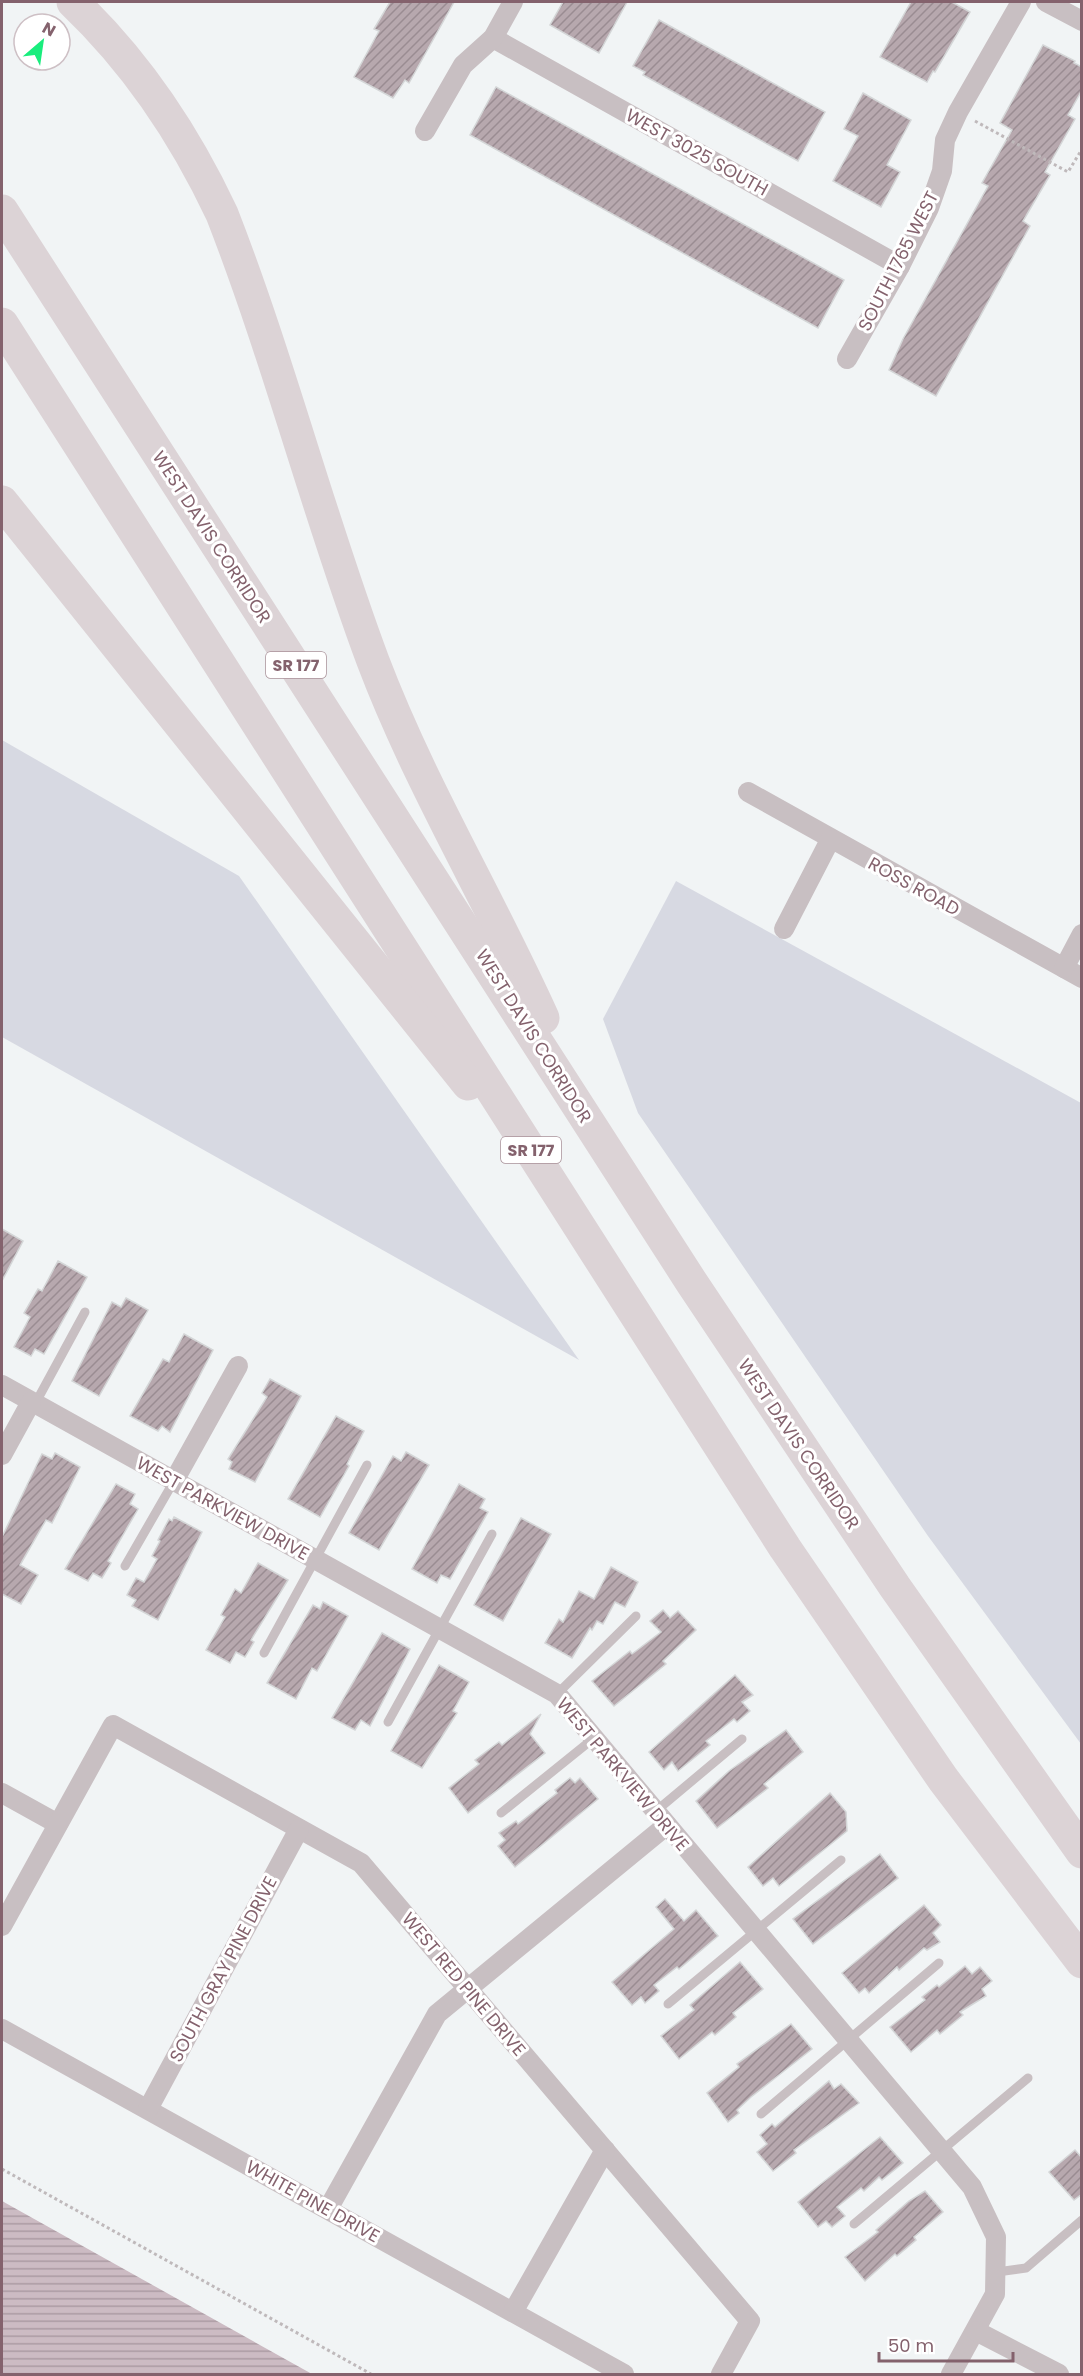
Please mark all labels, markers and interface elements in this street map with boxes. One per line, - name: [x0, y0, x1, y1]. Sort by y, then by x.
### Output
- north arrow: [12, 12, 72, 72]
- text: N: [38, 16, 60, 42]
- street label: WEST 3025 SOUTH: [621, 102, 773, 202]
- street label: SOUTH 1765 WEST: [852, 186, 944, 335]
- street label: WEST DAVIS CORRIDOR: [147, 446, 277, 628]
- road number: SR 177: [266, 652, 326, 678]
- street label: ROSS ROAD: [864, 851, 964, 921]
- street label: WEST DAVIS CORRIDOR: [470, 944, 598, 1128]
- road number: SR 177: [501, 1137, 561, 1163]
- street label: WEST DAVIS CORRIDOR: [732, 1354, 866, 1534]
- street label: WEST PARKVIEW DRIVE: [132, 1450, 314, 1566]
- street label: WEST PARKVIEW DRIVE: [551, 1692, 695, 1856]
- street label: SOUTH GRAY PINE DRIVE: [163, 1872, 283, 2066]
- street label: WEST RED PINE DRIVE: [396, 1907, 532, 2061]
- street label: WHITE PINE DRIVE: [242, 2154, 384, 2248]
- scale bar: [879, 2325, 1012, 2363]
- text: 50 m: [888, 2333, 934, 2358]

